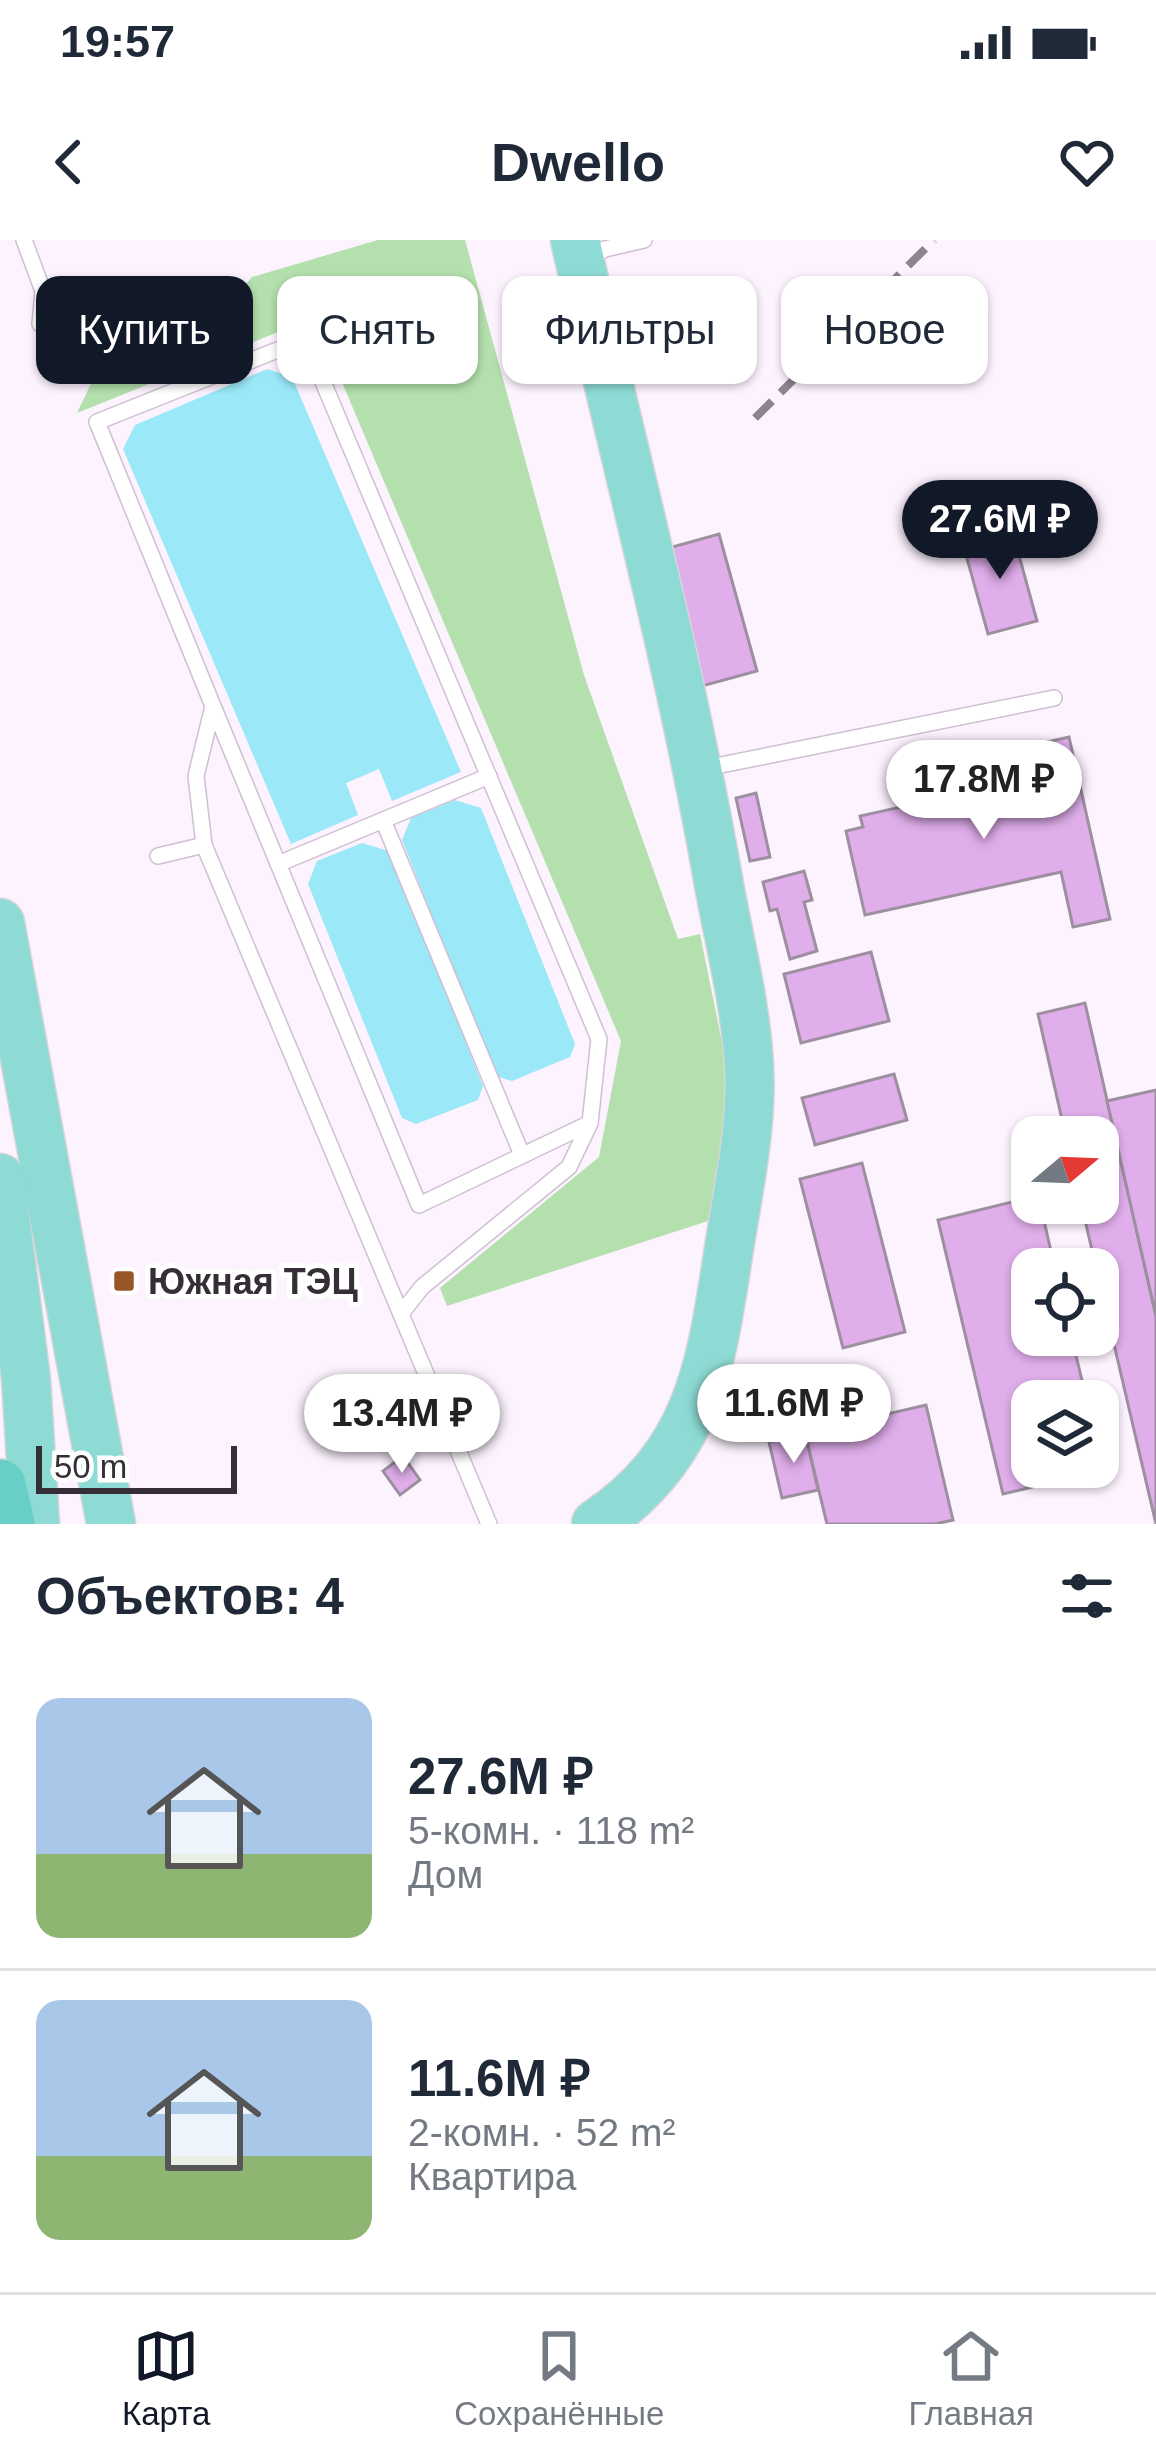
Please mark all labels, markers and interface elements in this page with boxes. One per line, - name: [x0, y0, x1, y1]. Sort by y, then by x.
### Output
- text: 19:57: [60, 16, 175, 67]
- icon: back: [36, 129, 102, 195]
- icon: heart: [1054, 129, 1120, 195]
- text: Dwello: [491, 132, 665, 192]
- chip: Купить: [36, 276, 253, 384]
- chip: Снять: [277, 276, 478, 384]
- chip: Фильтры: [502, 276, 757, 384]
- chip: Новое: [781, 276, 988, 384]
- pin: 27.6M ₽: [889, 480, 1111, 582]
- text: 27.6M ₽: [929, 497, 1071, 540]
- pin: 17.8M ₽: [873, 740, 1095, 842]
- text: 17.8M ₽: [913, 757, 1055, 800]
- north arrow: [1011, 1116, 1119, 1224]
- map controls: [1011, 1116, 1119, 1488]
- button: locate: [1011, 1248, 1119, 1356]
- place label: Южная ТЭЦ: [148, 1261, 358, 1302]
- marker: Южная ТЭЦ: [111, 1268, 137, 1294]
- pin: 11.6M ₽: [683, 1364, 905, 1466]
- pin: 13.4M ₽: [291, 1374, 513, 1476]
- button: layers: [1011, 1380, 1119, 1488]
- text: 11.6M ₽: [724, 1381, 864, 1424]
- text: 13.4M ₽: [331, 1391, 473, 1434]
- scale bar: [36, 1440, 237, 1493]
- text: 50 m: [54, 1448, 127, 1485]
- icon: filters: [1054, 1563, 1120, 1629]
- text: Объектов: 4: [36, 1568, 344, 1625]
- icon: home: [132, 1746, 276, 1890]
- text: 27.6M ₽: [408, 1748, 594, 1805]
- text: 5-комн. · 118 m²: [408, 1809, 694, 1852]
- text: Дом: [408, 1853, 483, 1896]
- icon: home: [132, 2048, 276, 2192]
- text: 11.6M ₽: [408, 2050, 591, 2107]
- text: 2-комн. · 52 m²: [408, 2111, 675, 2154]
- text: Квартира: [408, 2155, 577, 2198]
- tab: Карта: [122, 2323, 210, 2433]
- tab: Сохранённые: [454, 2323, 664, 2433]
- tab: Главная: [908, 2323, 1034, 2433]

